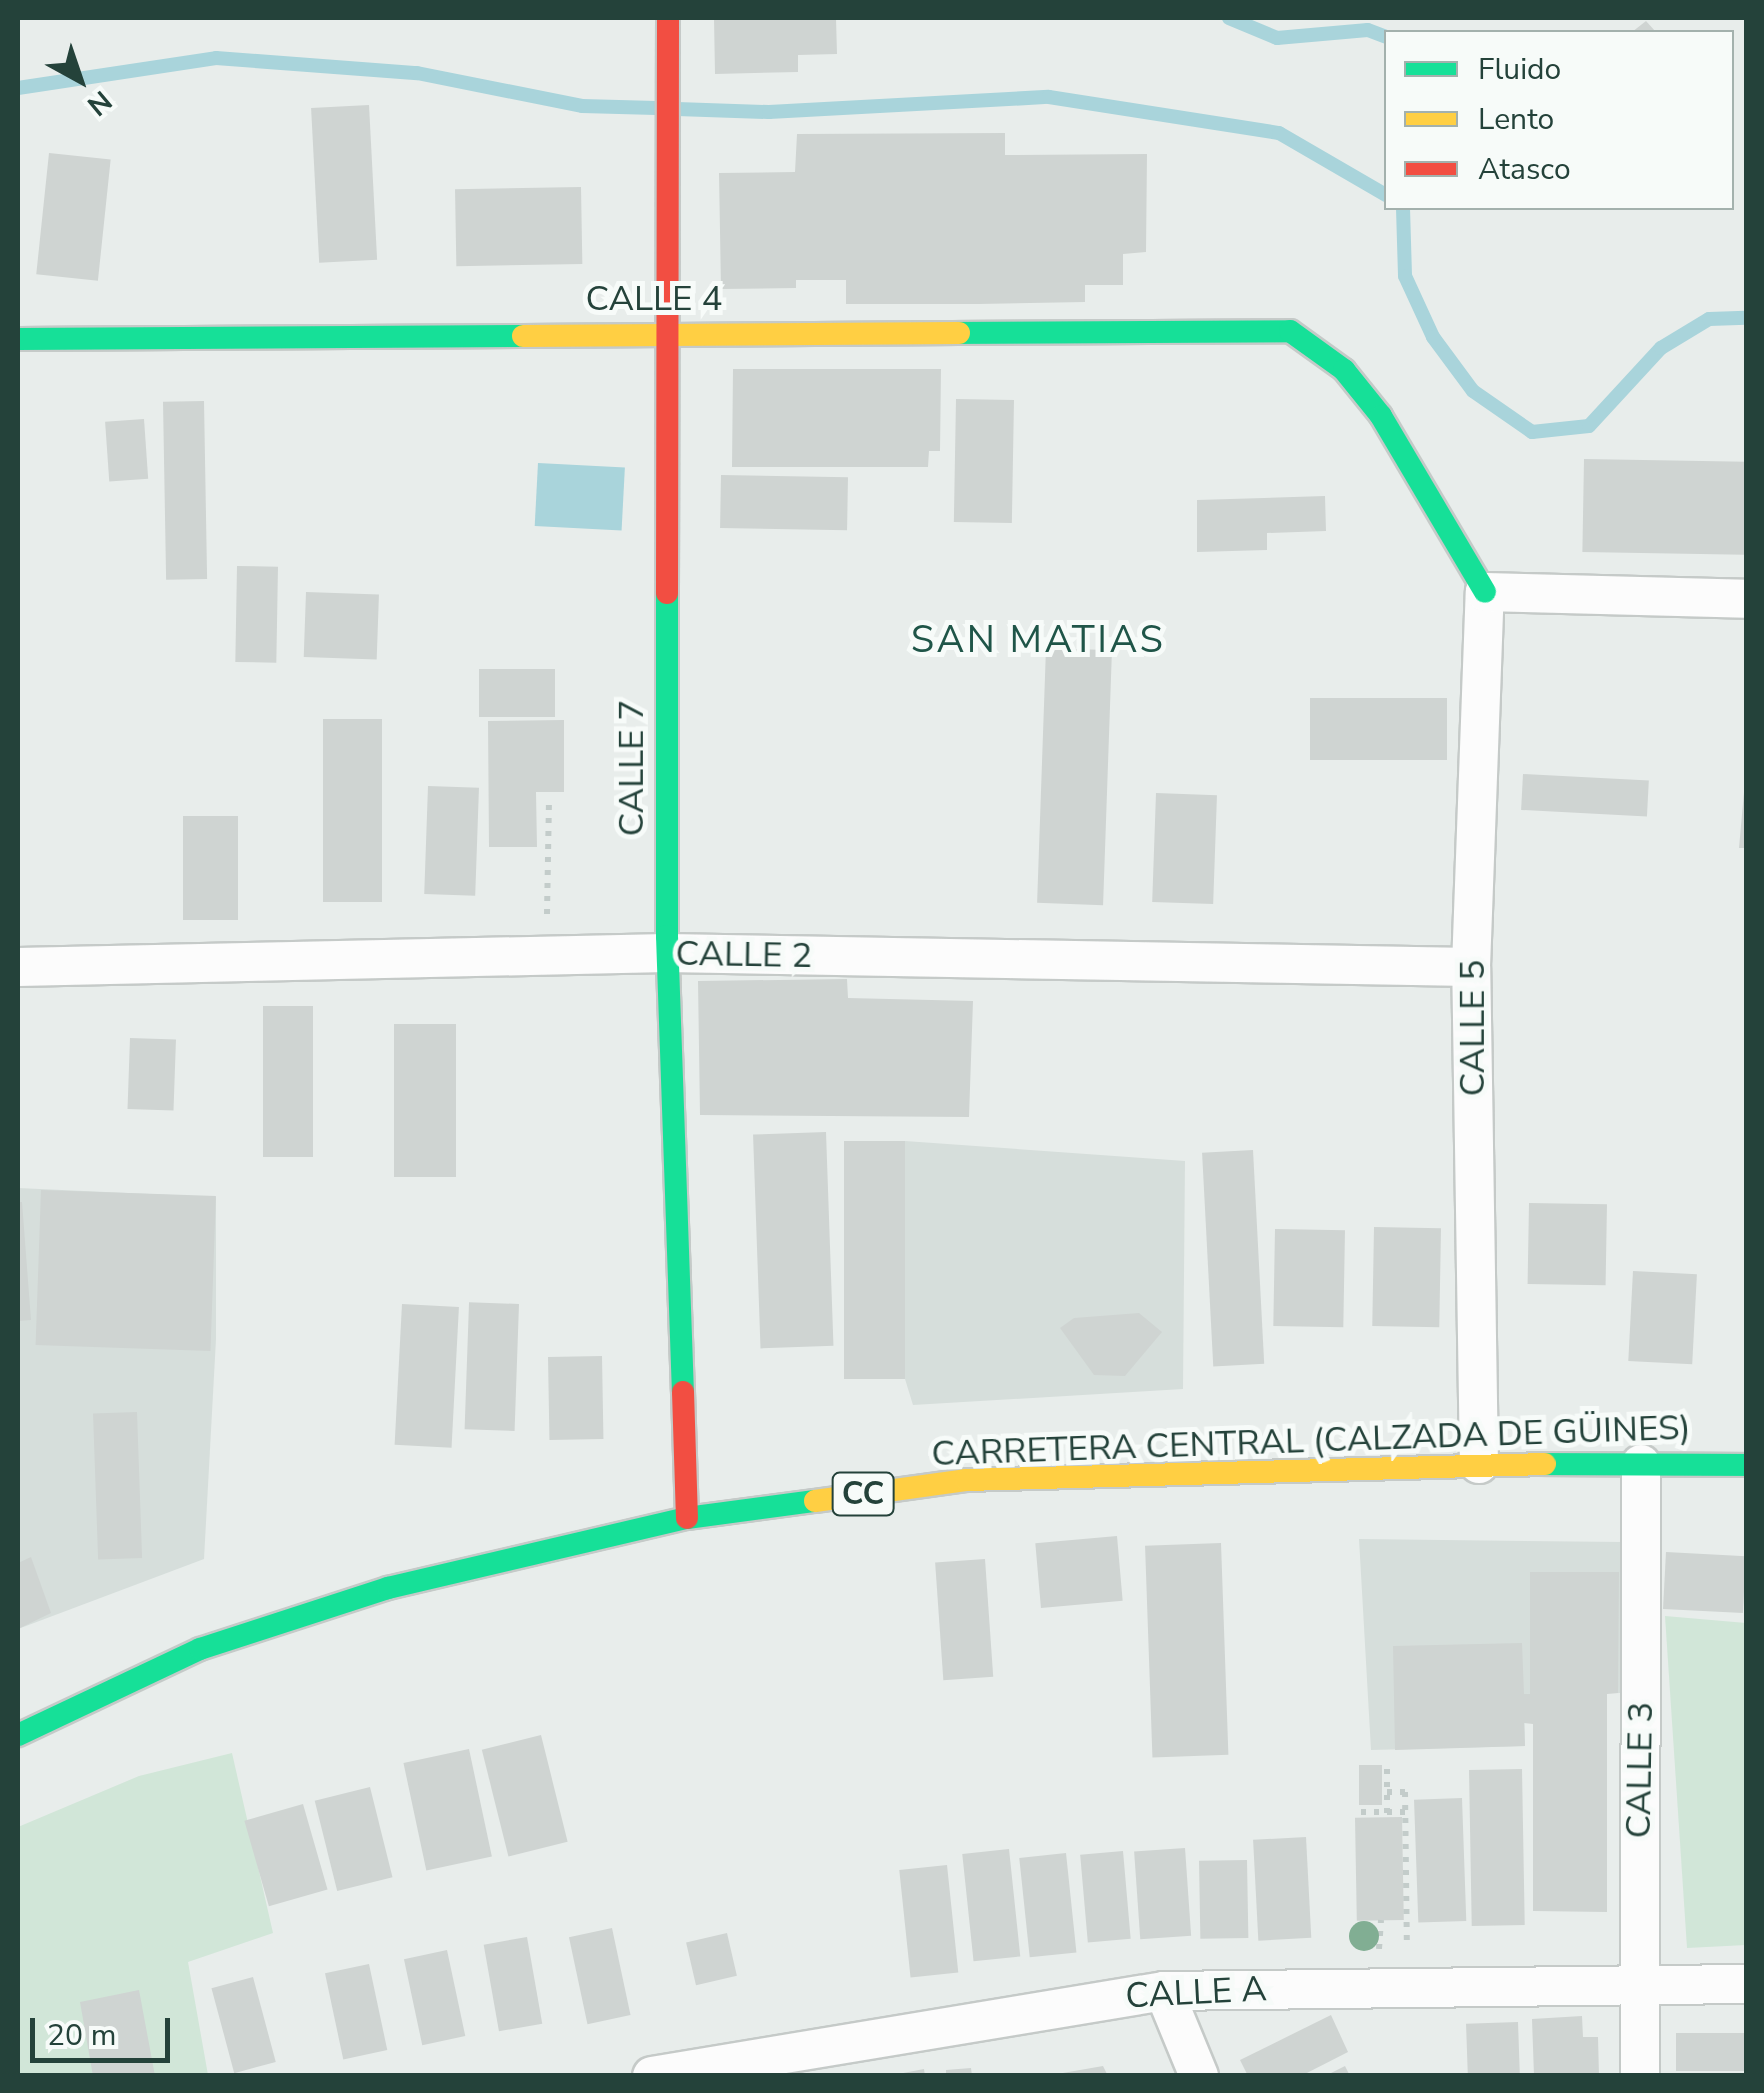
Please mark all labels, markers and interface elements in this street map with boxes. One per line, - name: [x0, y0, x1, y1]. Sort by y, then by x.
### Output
- north arrow: [30, 30, 130, 130]
- legend: [1384, 30, 1734, 210]
- text: Fluido: [1478, 49, 1561, 90]
- text: N: [79, 82, 120, 124]
- text: Lento: [1478, 99, 1554, 140]
- text: Atasco: [1478, 149, 1571, 190]
- street label: CALLE 4: [586, 278, 722, 320]
- district label: SAN MATIAS: [911, 617, 1165, 663]
- street label: CALLE 7: [611, 700, 653, 836]
- street label: CALLE 2: [675, 933, 813, 977]
- street label: CALLE 5: [1452, 960, 1494, 1096]
- street label: CARRETERA CENTRAL (CALZADA DE GÜINES): [931, 1407, 1691, 1475]
- road number: CC: [830, 1467, 896, 1521]
- street label: CALLE 3: [1618, 1701, 1662, 1839]
- street label: CALLE A: [1124, 1968, 1268, 2018]
- scale bar: [35, 1998, 175, 2060]
- text: 20 m: [47, 2015, 116, 2056]

